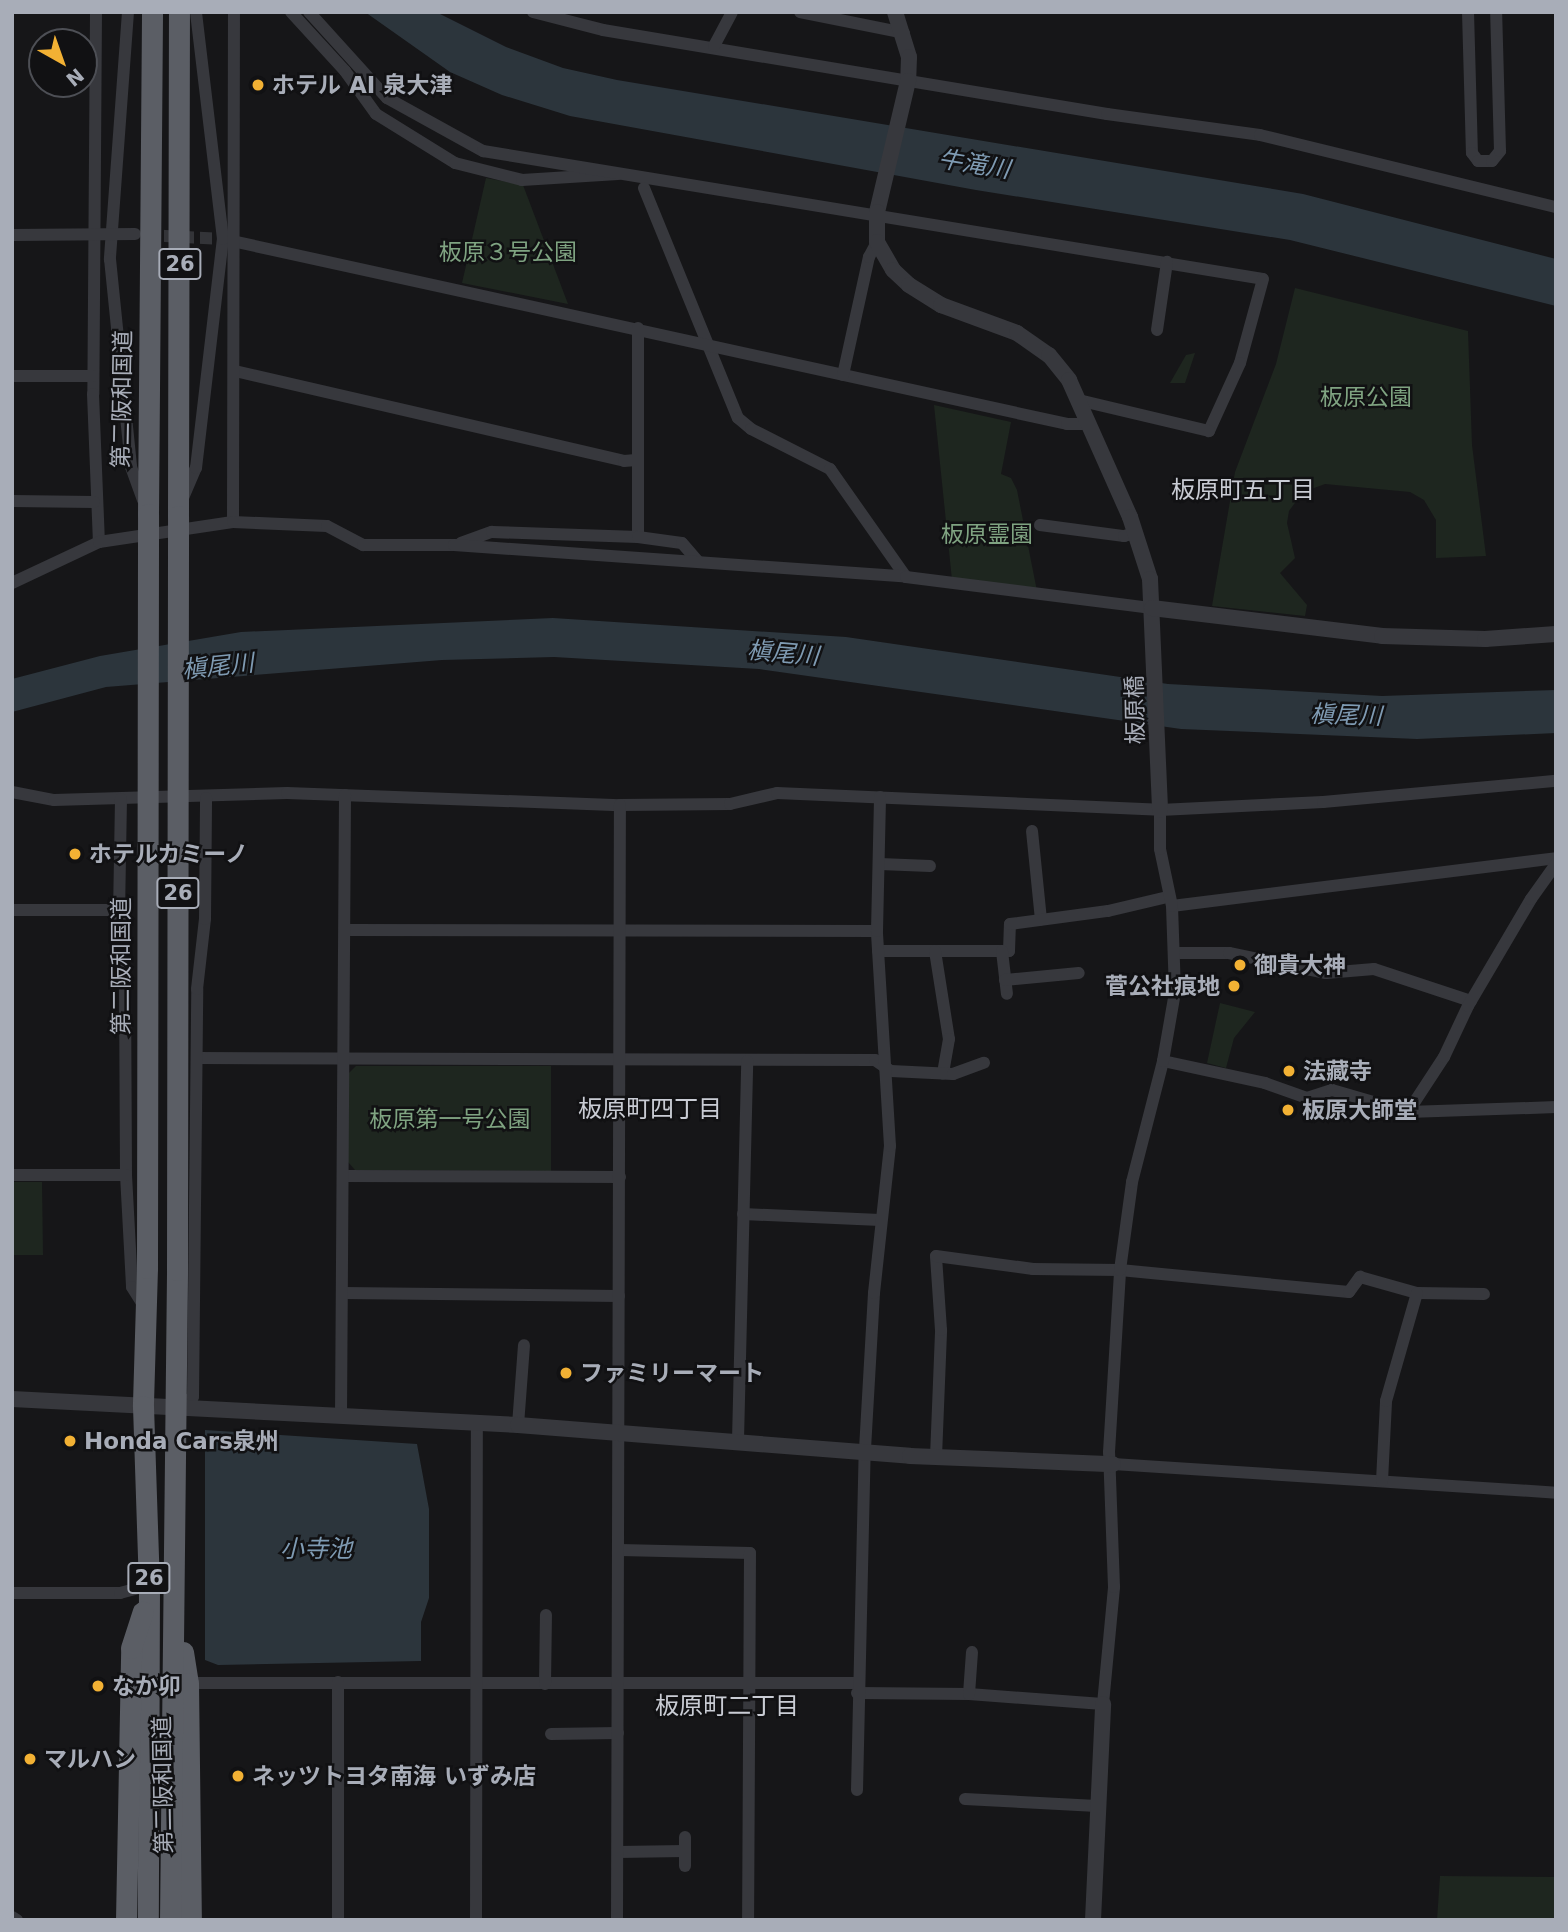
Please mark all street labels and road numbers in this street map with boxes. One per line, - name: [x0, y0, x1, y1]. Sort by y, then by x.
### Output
- road number: 26: [157, 246, 203, 282]
- street label: 第二阪和国道: [107, 330, 137, 468]
- street label: 板原橋: [1121, 675, 1149, 745]
- road number: 26: [155, 876, 201, 910]
- street label: 第二阪和国道: [107, 897, 135, 1035]
- road number: 26: [126, 1560, 172, 1596]
- street label: 第二阪和国道: [148, 1716, 178, 1854]

